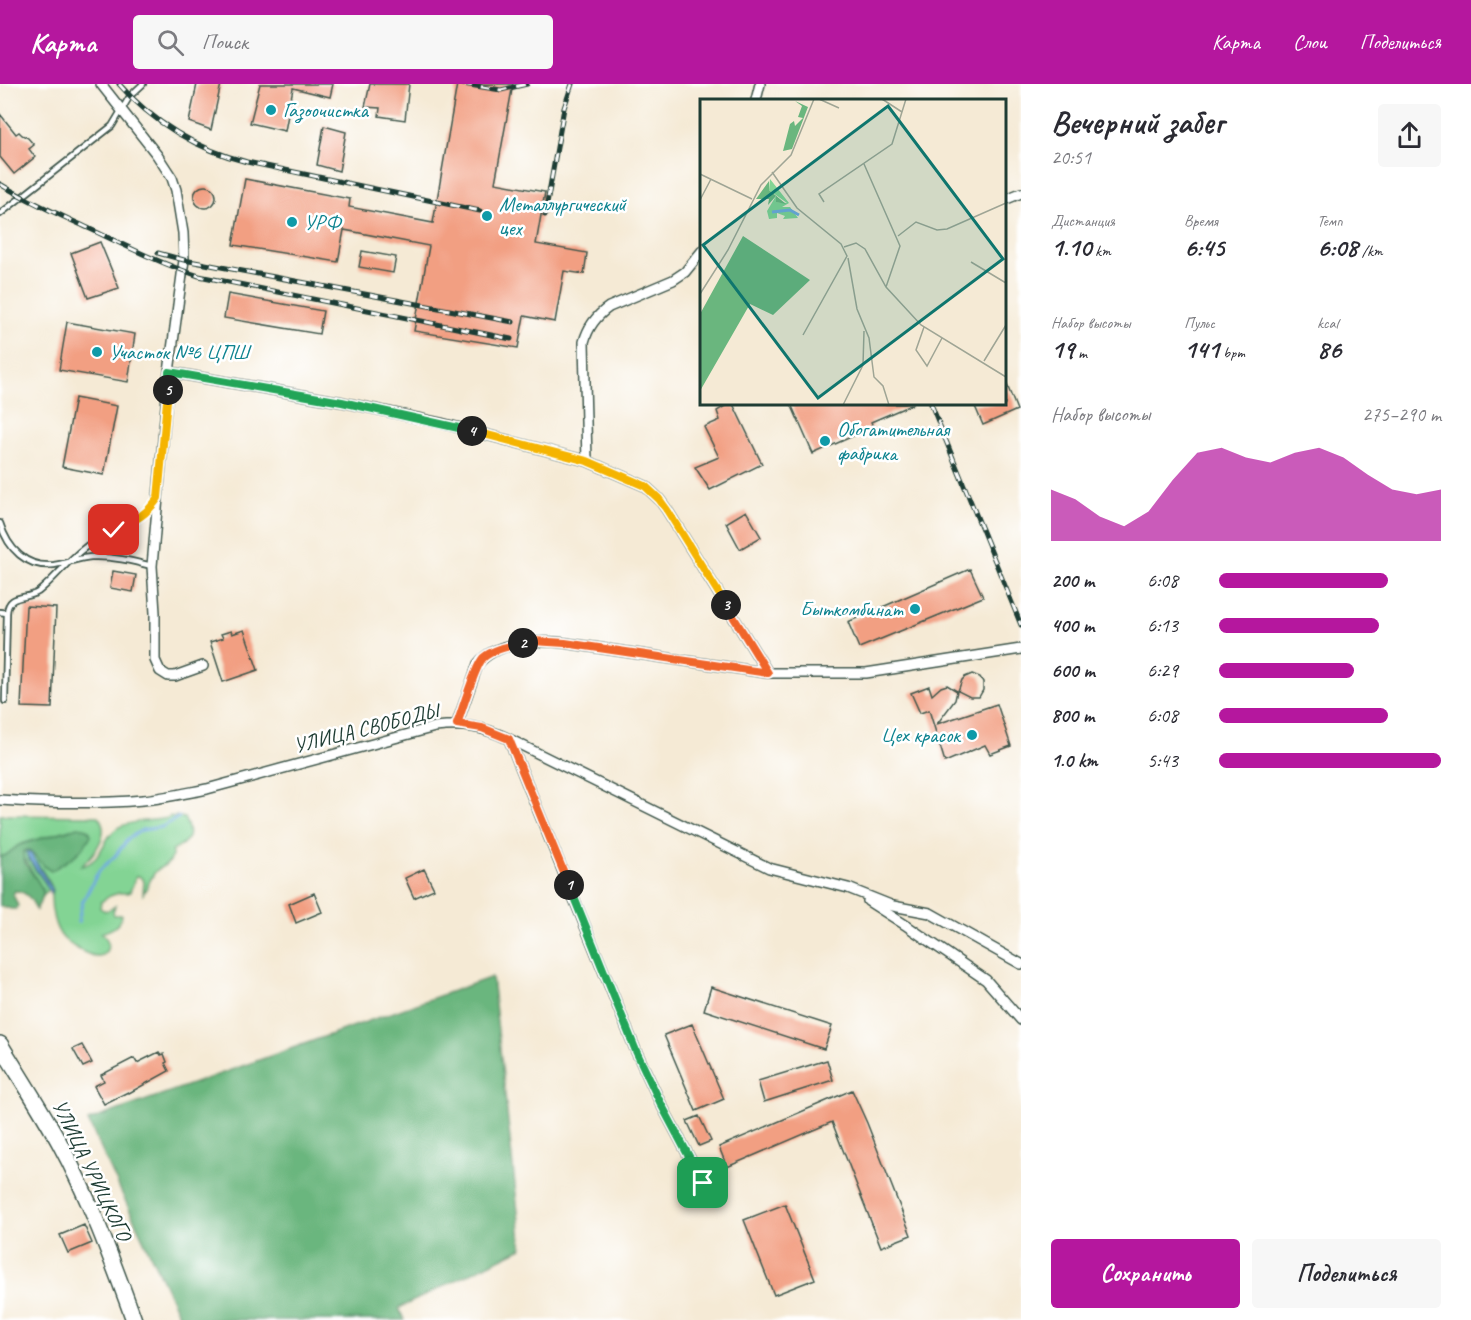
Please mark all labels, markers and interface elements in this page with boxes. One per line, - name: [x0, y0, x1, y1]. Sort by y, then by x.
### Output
- search box: [133, 15, 553, 69]
- text: Карта: [30, 25, 97, 60]
- icon: search: [154, 26, 187, 59]
- text: Поиск: [202, 28, 248, 56]
- text: Карта: [1212, 29, 1260, 55]
- text: Слои: [1293, 29, 1327, 55]
- text: Поделиться: [1360, 29, 1441, 55]
- place label: Газоочистка: [283, 97, 369, 124]
- inset map: [700, 99, 1006, 405]
- text: Вечерний забег: [1051, 101, 1224, 143]
- marker: Газоочистка: [264, 103, 278, 117]
- button: share: [1378, 104, 1441, 167]
- text: 20:51: [1051, 145, 1091, 170]
- place label: Металлургический цех: [499, 191, 627, 241]
- place label: УРФ: [304, 209, 343, 235]
- marker: Металлургический цех: [480, 209, 494, 223]
- text: Дистанция: [1051, 211, 1115, 231]
- text: Время: [1184, 211, 1218, 231]
- text: Темп: [1317, 211, 1343, 231]
- marker: УРФ: [285, 215, 299, 229]
- text: 1.10: [1051, 231, 1091, 264]
- text: 6:45: [1184, 231, 1224, 264]
- text: 6:08: [1317, 231, 1358, 264]
- text: km: [1091, 241, 1111, 261]
- text: /km: [1358, 241, 1383, 261]
- text: Набор высоты: [1051, 313, 1130, 333]
- text: Пульс: [1184, 313, 1215, 333]
- text: kcal: [1317, 313, 1338, 333]
- text: 19: [1051, 333, 1074, 366]
- text: 141: [1184, 333, 1219, 366]
- text: 86: [1317, 333, 1341, 366]
- place label: Участок №6 ЦПШ: [109, 339, 252, 365]
- text: m: [1074, 343, 1087, 363]
- text: bpm: [1219, 343, 1245, 363]
- marker: Участок №6 ЦПШ: [90, 345, 104, 359]
- pin: 5: [153, 375, 183, 405]
- text: 5: [165, 380, 171, 400]
- text: Набор высоты: [1051, 402, 1150, 427]
- text: 275–290 m: [1362, 402, 1441, 427]
- pin: 4: [457, 416, 487, 446]
- place label: Обогатительная фабрика: [837, 416, 951, 466]
- text: 4: [468, 421, 476, 441]
- marker: Обогатительная фабрика: [818, 434, 832, 448]
- pin: [88, 504, 139, 555]
- icon: check: [97, 513, 130, 546]
- text: 200 m: [1051, 568, 1094, 593]
- text: 6:08: [1147, 568, 1178, 593]
- pin: 3: [711, 590, 741, 620]
- text: 3: [722, 595, 730, 615]
- place label: Быткомбинат: [800, 596, 904, 622]
- marker: Быткомбинат: [908, 602, 922, 616]
- text: 400 m: [1051, 613, 1094, 638]
- text: 6:13: [1147, 613, 1178, 638]
- pin: 2: [508, 628, 538, 658]
- text: 2: [519, 633, 527, 653]
- text: 600 m: [1051, 658, 1095, 683]
- text: 6:29: [1147, 658, 1178, 683]
- street label: УЛИЦА СВОБОДЫ: [291, 696, 445, 759]
- text: 800 m: [1051, 703, 1094, 728]
- text: 6:08: [1147, 703, 1178, 728]
- place label: Цех красок: [881, 722, 962, 748]
- marker: Цех красок: [965, 728, 979, 742]
- text: 1.0 km: [1051, 748, 1098, 773]
- text: 5:43: [1147, 748, 1178, 773]
- pin: 1: [554, 870, 584, 900]
- text: 1: [565, 875, 573, 895]
- street label: УЛИЦА УРИЦКОГО: [47, 1095, 139, 1247]
- pin: [677, 1157, 728, 1208]
- icon: arrive: [686, 1166, 719, 1199]
- button: Сохранить: [1051, 1239, 1240, 1308]
- button: Поделиться: [1252, 1239, 1441, 1308]

